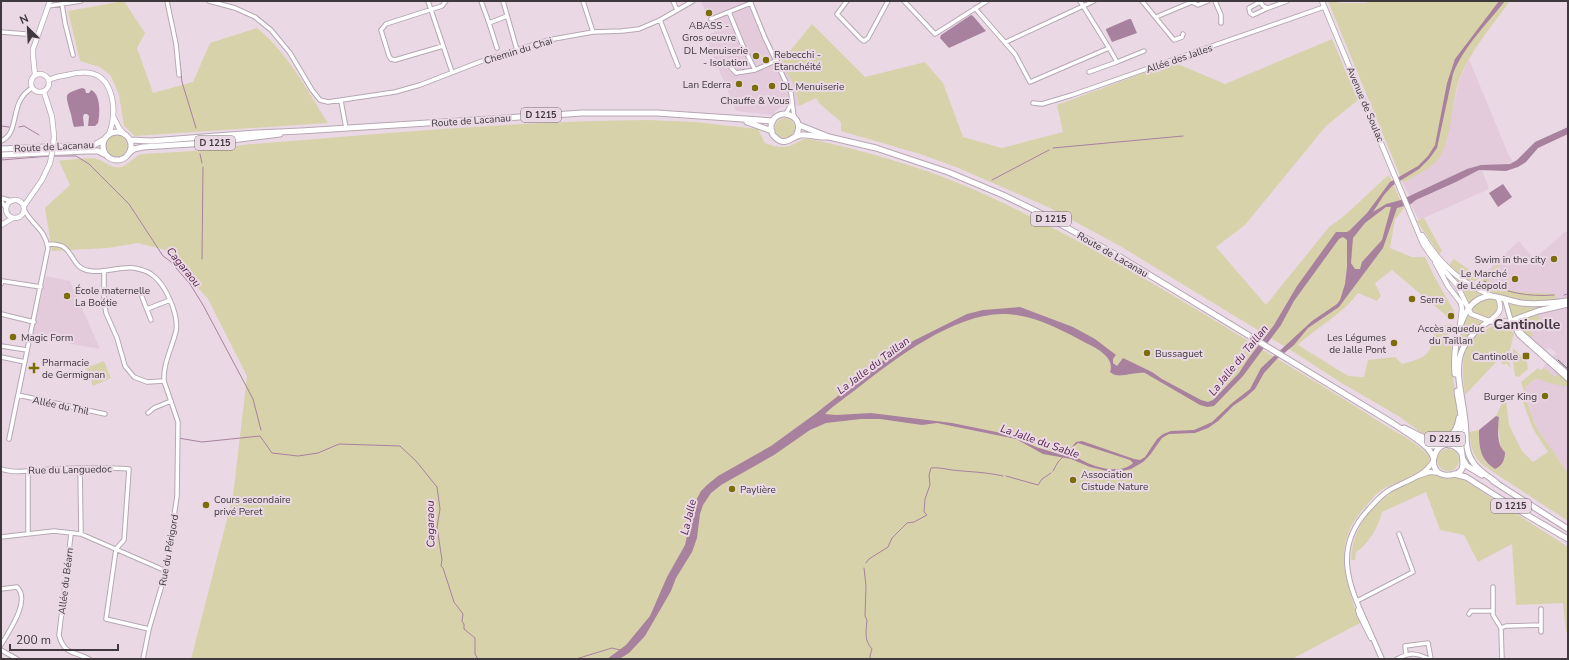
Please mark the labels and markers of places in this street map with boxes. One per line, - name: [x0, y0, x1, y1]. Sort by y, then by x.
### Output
- marker: ABASS - Gros oeuvre: [704, 8, 714, 18]
- place label: ABASS - Gros oeuvre: [682, 19, 736, 45]
- place label: DL Menuiserie - Isolation: [684, 44, 748, 70]
- place label: Rebecchi - Etanchéité: [774, 48, 821, 74]
- marker: DL Menuiserie - Isolation: [751, 51, 761, 61]
- marker: Rebecchi - Etanchéité: [761, 55, 771, 65]
- place label: Lan Ederra: [683, 78, 731, 92]
- marker: Lan Ederra: [734, 79, 744, 89]
- place label: DL Menuiserie: [780, 80, 844, 94]
- marker: DL Menuiserie: [767, 81, 777, 91]
- marker: Chauffe & Vous: [750, 83, 760, 93]
- place label: Chauffe & Vous: [720, 94, 790, 108]
- place label: Swim in the city: [1475, 253, 1547, 267]
- marker: Swim in the city: [1549, 254, 1559, 264]
- place label: Le Marché de Léopold: [1457, 267, 1507, 293]
- marker: Le Marché de Léopold: [1510, 274, 1520, 284]
- place label: École maternelle La Boétie: [75, 284, 150, 310]
- marker: École maternelle La Boétie: [62, 291, 72, 301]
- place label: Serre: [1420, 293, 1444, 307]
- marker: Serre: [1407, 294, 1417, 304]
- marker: Accès aqueduc du Taillan: [1446, 311, 1456, 321]
- place label: Accès aqueduc du Taillan: [1417, 322, 1485, 348]
- place label: Magic Form: [21, 331, 73, 345]
- place label: Les Légumes de Jalle Pont: [1327, 331, 1386, 357]
- marker: Magic Form: [8, 332, 18, 342]
- marker: Les Légumes de Jalle Pont: [1389, 338, 1399, 348]
- place label: Bussaguet: [1155, 347, 1203, 361]
- marker: Bussaguet: [1142, 348, 1152, 358]
- place label: Cantinolle: [1472, 350, 1518, 364]
- marker: Cantinolle: [1521, 351, 1531, 361]
- place label: Pharmacie de Germignan: [42, 356, 105, 382]
- marker: Pharmacie de Germignan: [29, 363, 39, 373]
- place label: Burger King: [1484, 390, 1537, 404]
- marker: Burger King: [1540, 391, 1550, 401]
- place label: Association Cistude Nature: [1081, 468, 1148, 494]
- marker: Association Cistude Nature: [1068, 475, 1078, 485]
- place label: Paylière: [740, 483, 776, 497]
- marker: Paylière: [727, 484, 737, 494]
- place label: Cours secondaire privé Peret: [214, 493, 291, 519]
- marker: Cours secondaire privé Peret: [201, 500, 211, 510]

